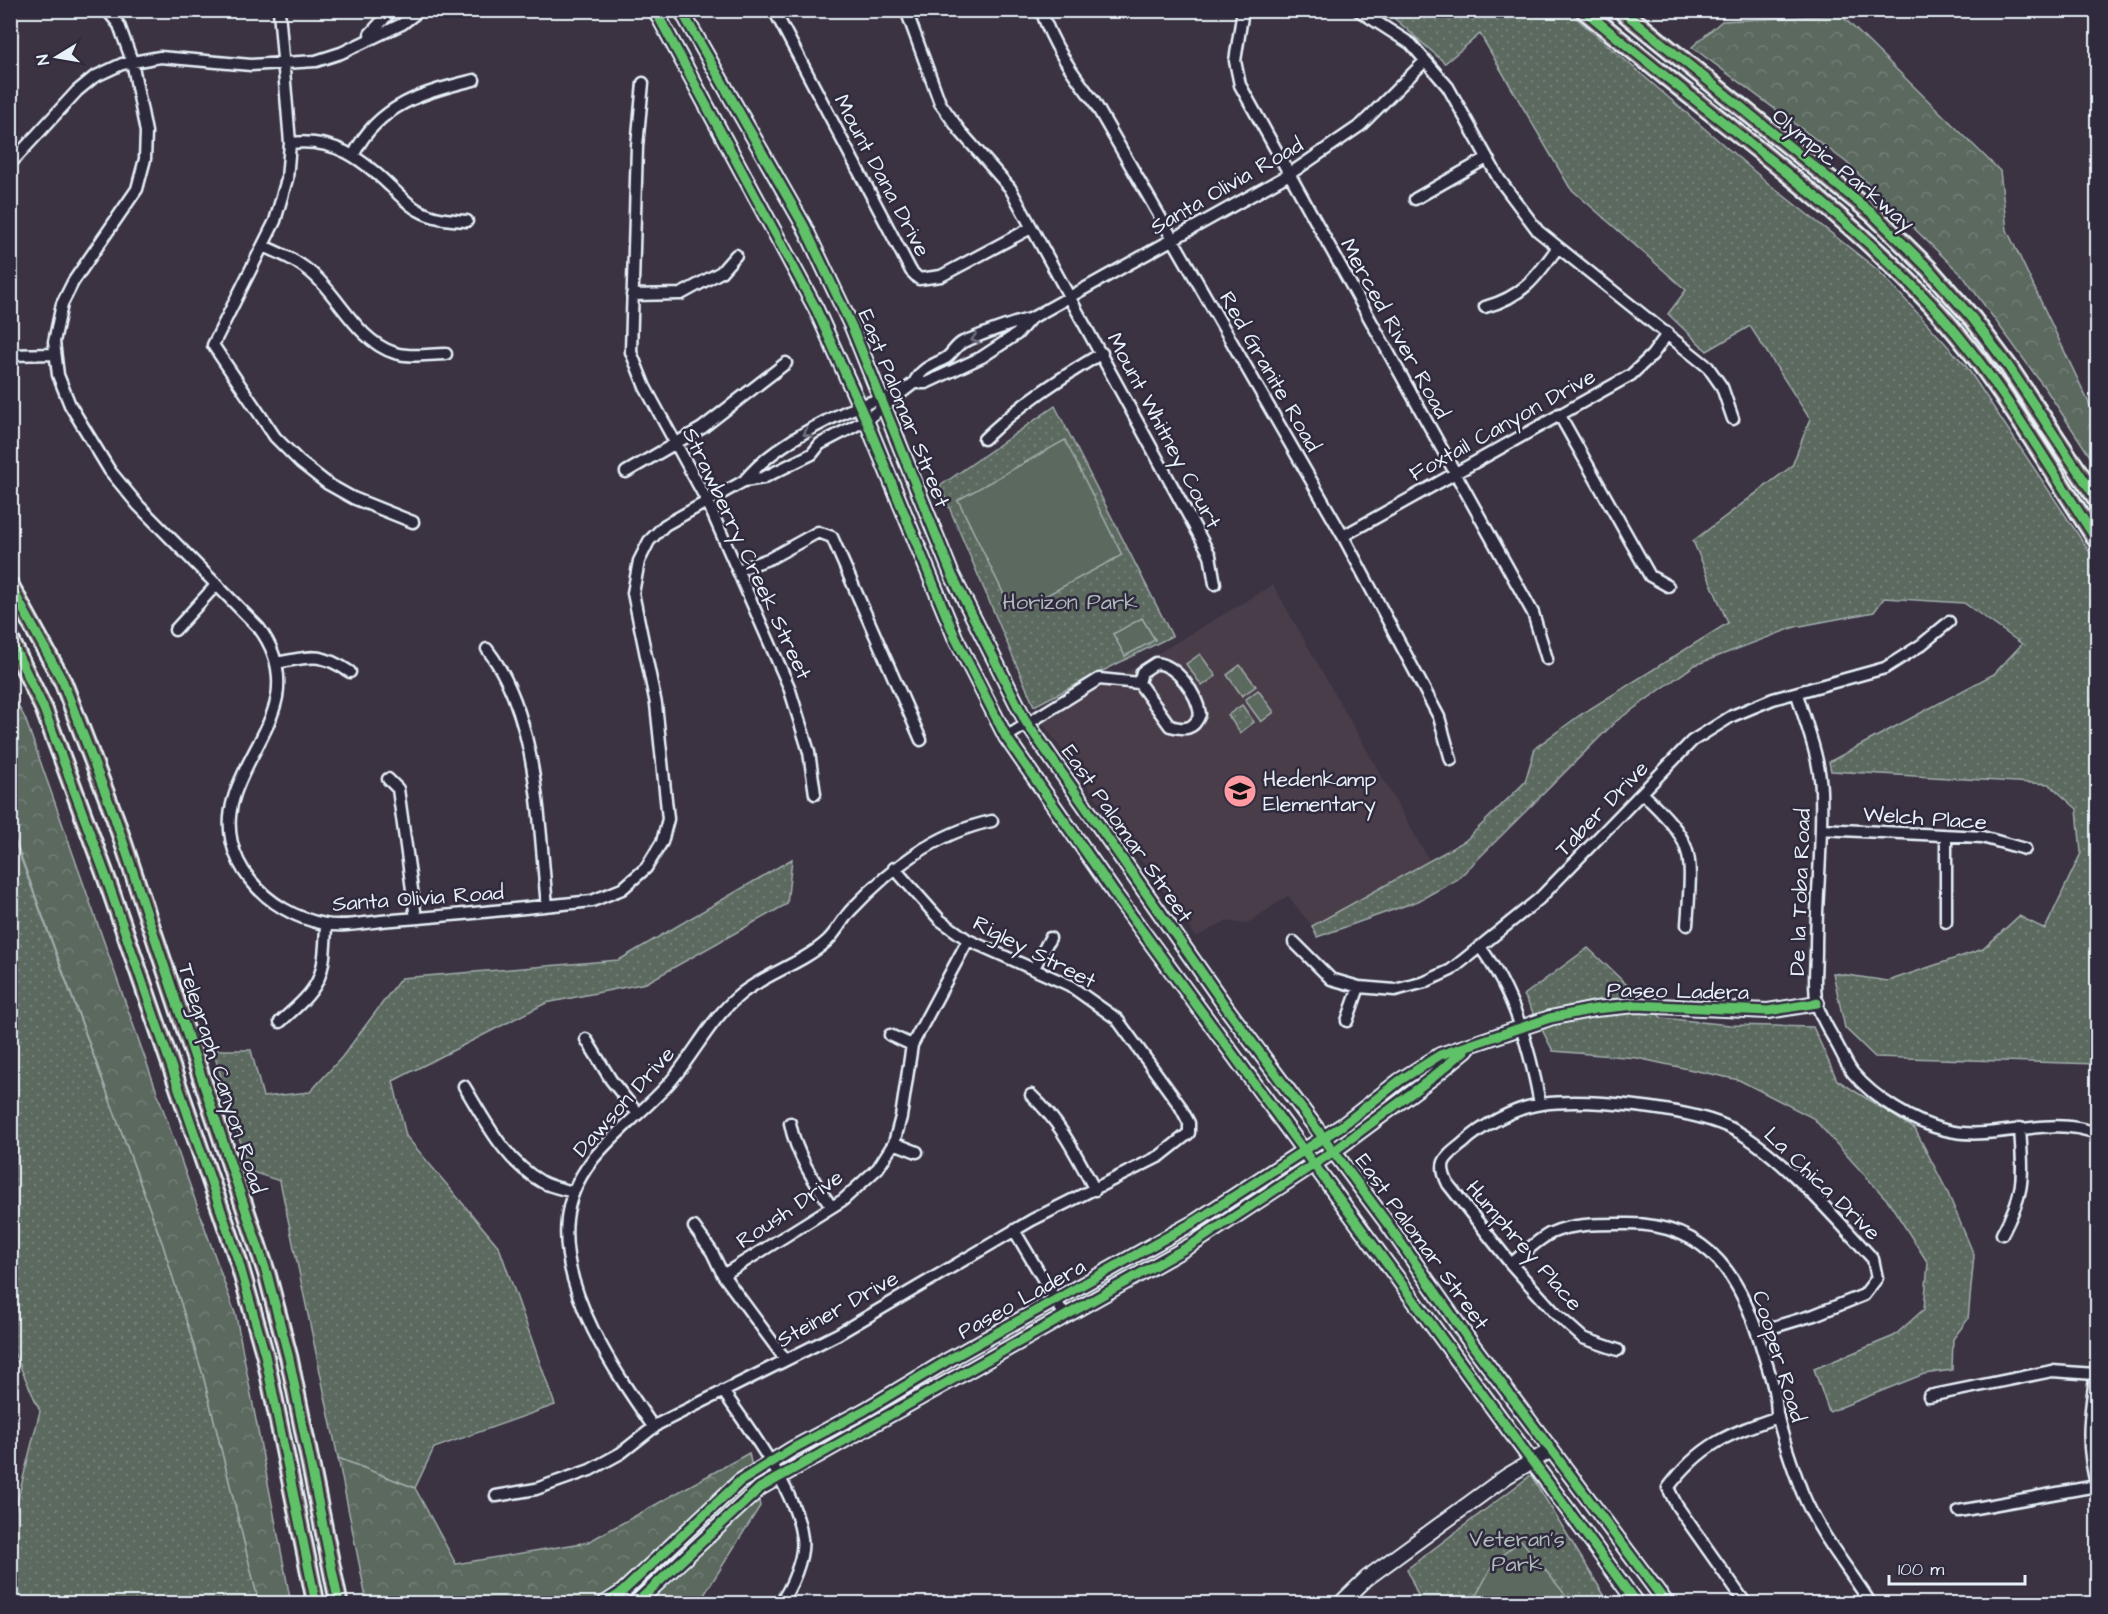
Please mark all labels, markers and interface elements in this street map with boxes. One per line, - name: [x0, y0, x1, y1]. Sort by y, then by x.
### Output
- north arrow: [27, 27, 87, 87]
- text: N: [32, 53, 55, 67]
- street label: Mount Dana Drive: [826, 89, 938, 263]
- street label: Olympic Parkway: [1764, 101, 1921, 240]
- street label: Santa Olivia Road: [1145, 130, 1309, 243]
- street label: Merced River Road: [1332, 233, 1457, 425]
- street label: Red Granite Road: [1211, 286, 1328, 458]
- street label: East Palomar Street: [850, 305, 958, 512]
- street label: Mount Whitney Court: [1098, 327, 1229, 535]
- one-way arrow: [970, 332, 981, 344]
- street label: Foxtail Canyon Drive: [1404, 361, 1602, 490]
- street label: Strawberry Creek Street: [674, 422, 819, 685]
- one-way arrow: [803, 426, 813, 437]
- park label: Horizon Park: [1002, 587, 1138, 618]
- street label: East Palomar Street: [1054, 738, 1200, 929]
- street label: Taber Drive: [1548, 754, 1656, 864]
- place label: Hedenkamp Elementary: [1263, 764, 1376, 821]
- school or university icon: Hedenkamp Elementary: [1222, 773, 1258, 809]
- street label: Welch Place: [1862, 799, 1988, 838]
- street label: De la Toba Road: [1782, 808, 1819, 976]
- street label: Santa Olivia Road: [331, 877, 505, 920]
- street label: Rigley Street: [967, 908, 1101, 998]
- street label: Telegraph Canyon Road: [169, 959, 273, 1198]
- street label: Paseo Ladera: [1607, 975, 1749, 1008]
- street label: Dawson Drive: [566, 1040, 682, 1164]
- street label: La Chica Drive: [1757, 1120, 1887, 1248]
- street label: East Palomar Street: [1347, 1147, 1496, 1336]
- street label: Roush Drive: [730, 1162, 850, 1256]
- street label: Humphrey Place: [1458, 1174, 1589, 1319]
- street label: Paseo Ladera: [952, 1251, 1091, 1347]
- street label: Steiner Drive: [771, 1263, 904, 1356]
- street label: Cooper Road: [1744, 1287, 1813, 1426]
- park label: Veteran's Park: [1469, 1524, 1565, 1580]
- scale bar: [1889, 1548, 2026, 1586]
- text: 100 m: [1898, 1557, 1944, 1582]

